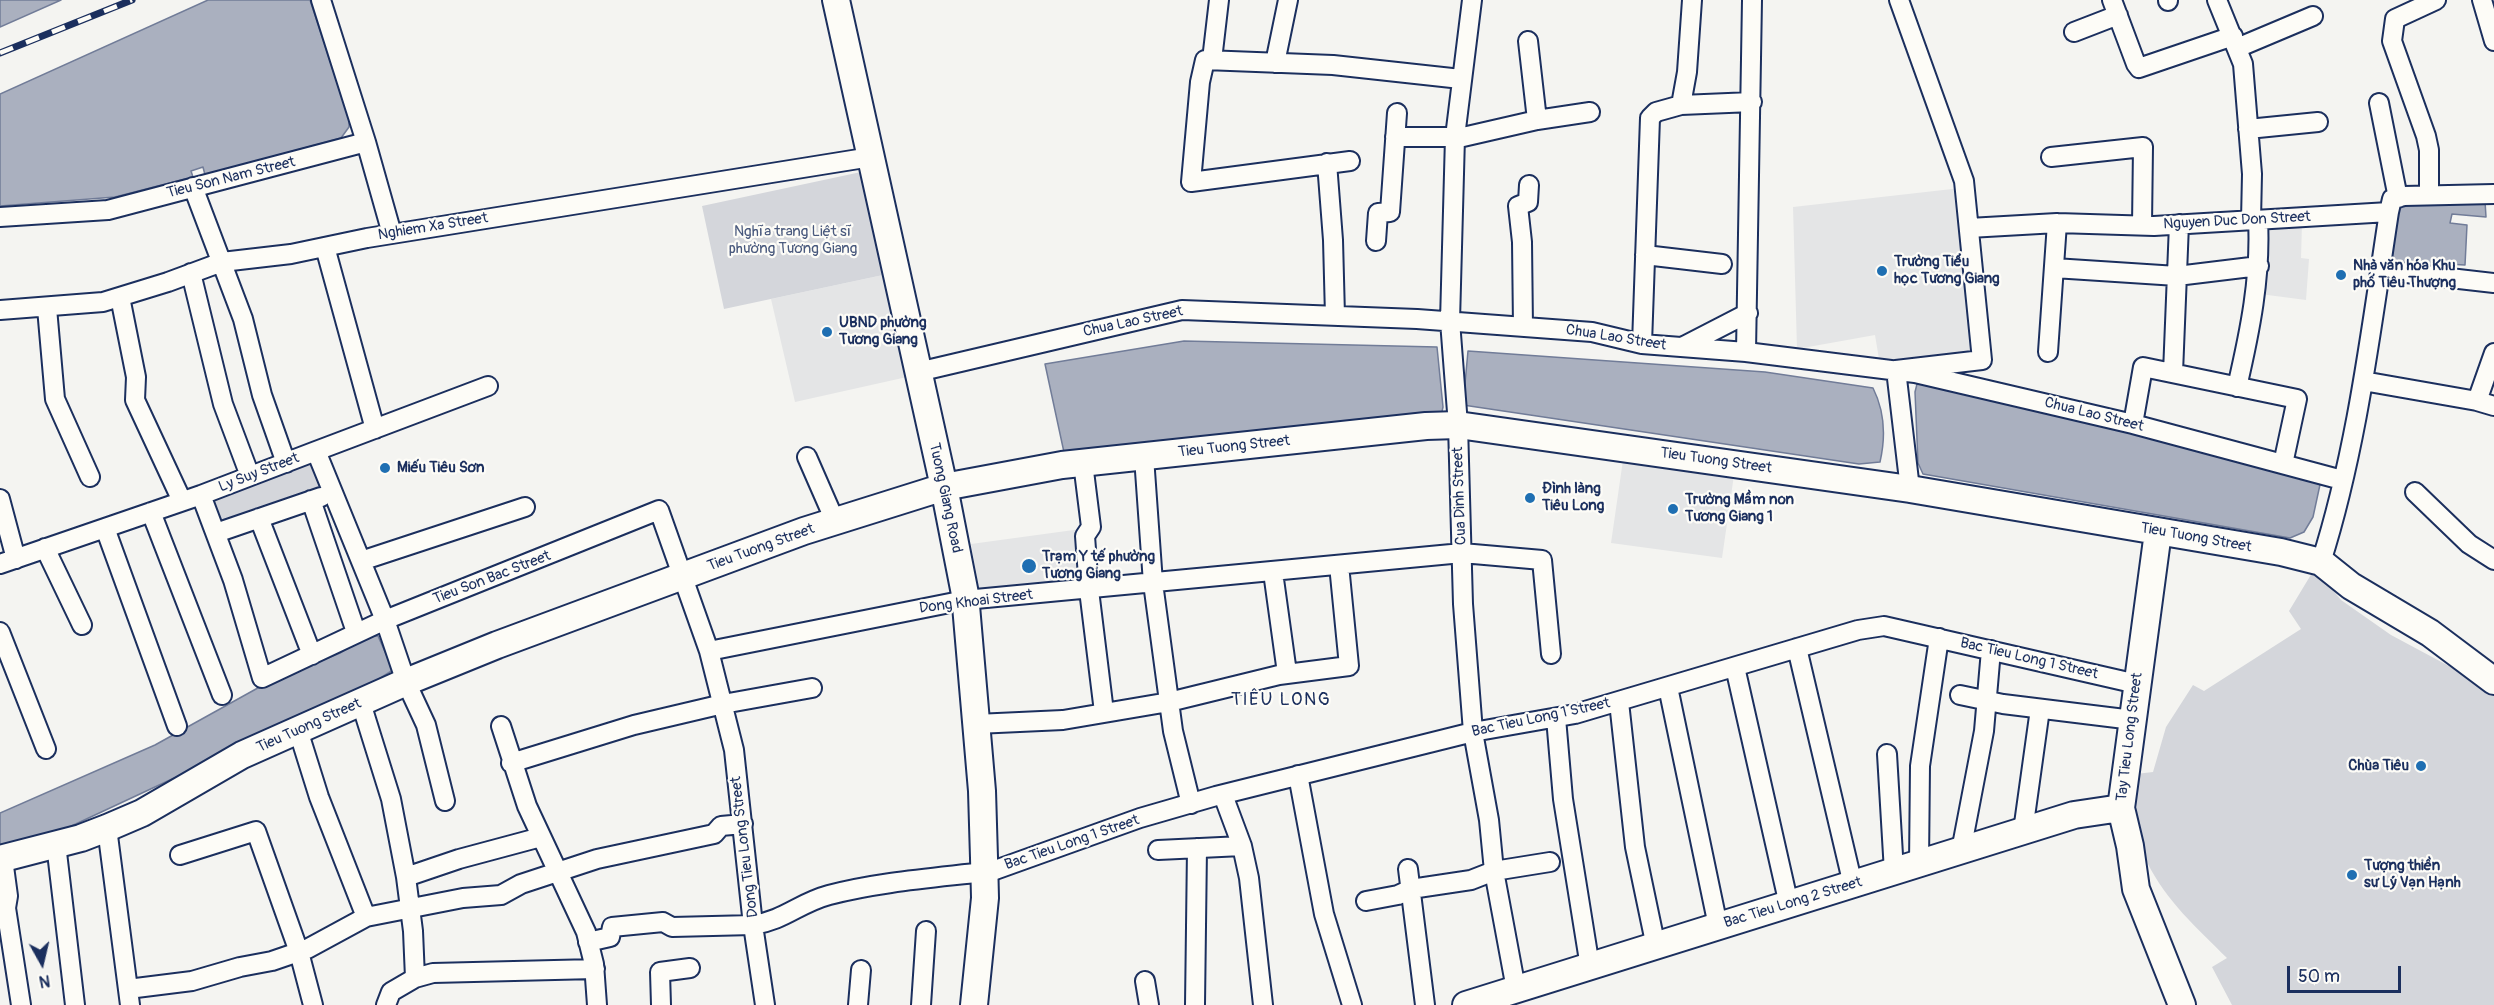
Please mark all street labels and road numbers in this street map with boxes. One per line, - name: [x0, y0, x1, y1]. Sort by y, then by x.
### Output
- street label: Tieu Son Nam Street: [165, 153, 297, 203]
- street label: Nguyen Duc Don Street: [2163, 208, 2311, 234]
- street label: Nghiem Xa Street: [377, 209, 489, 245]
- street label: Chua Lao Street: [1081, 303, 1185, 341]
- street label: Chua Lao Street: [1564, 321, 1668, 355]
- street label: Chua Lao Street: [2043, 394, 2145, 436]
- street label: Tieu Tuong Street: [1177, 432, 1291, 462]
- street label: Tuong Giang Road: [925, 441, 965, 555]
- street label: Tieu Tuong Street: [1659, 444, 1773, 478]
- street label: Cua Dinh Street: [1449, 447, 1471, 545]
- street label: Ly Suy Street: [216, 449, 302, 497]
- street label: Tieu Tuong Street: [2139, 519, 2253, 557]
- street label: Tieu Tuong Street: [705, 520, 817, 576]
- street label: Tieu Son Bac Street: [431, 547, 553, 609]
- street label: Dong Khoai Street: [918, 586, 1034, 618]
- street label: Bac Tieu Long 1 Street: [1958, 634, 2100, 684]
- street label: Tay Tieu Long Street: [2113, 672, 2147, 802]
- street label: Tieu Tuong Street: [254, 695, 364, 757]
- street label: Bac Tieu Long 1 Street: [1470, 695, 1612, 741]
- street label: Dong Tieu Long Street: [727, 775, 763, 919]
- street label: Bac Tieu Long 1 Street: [1002, 812, 1142, 874]
- street label: Bac Tieu Long 2 Street: [1722, 873, 1864, 933]

